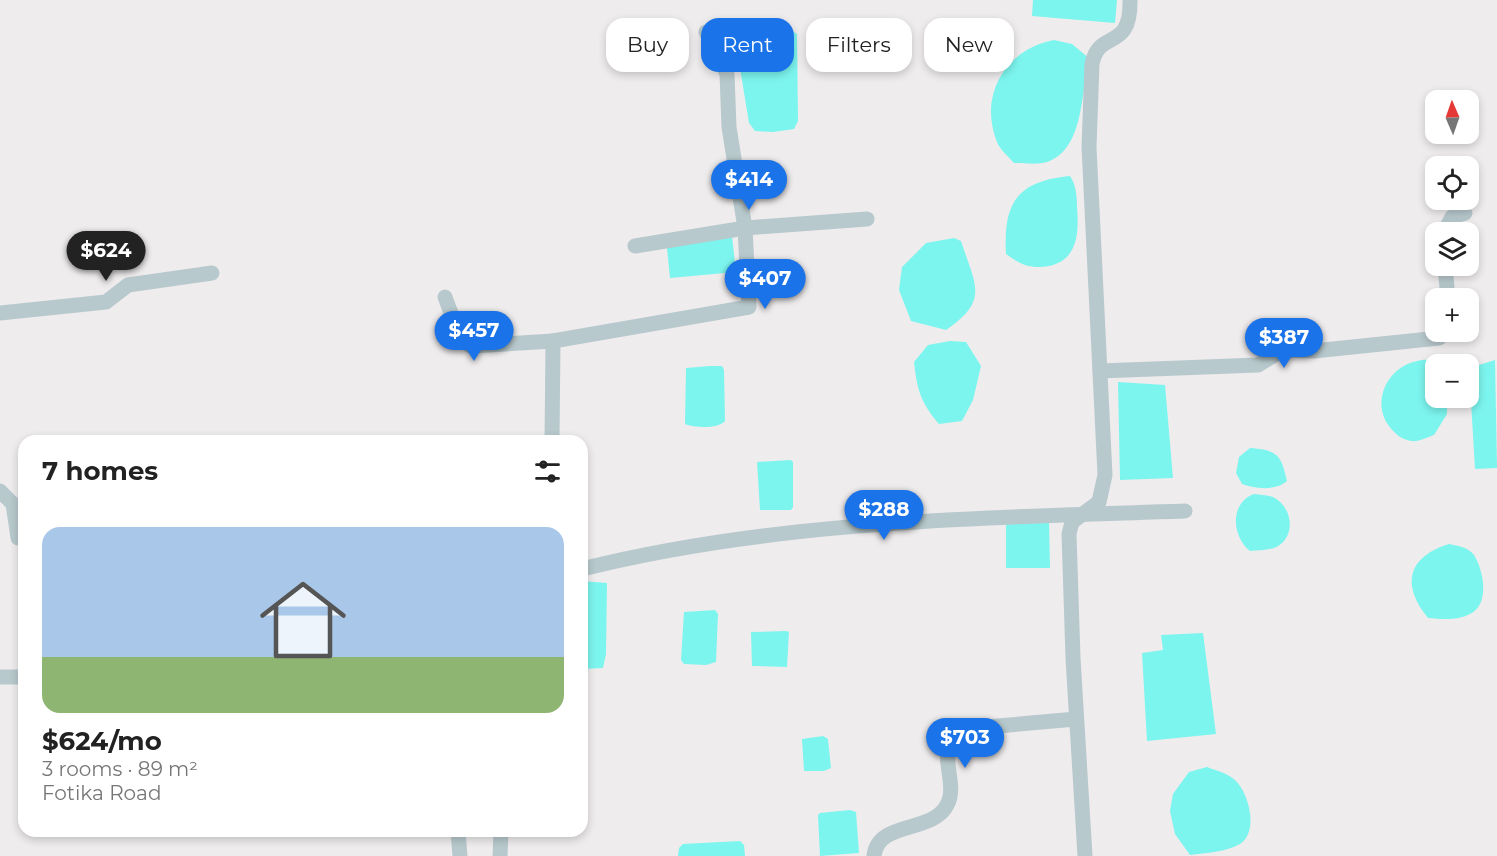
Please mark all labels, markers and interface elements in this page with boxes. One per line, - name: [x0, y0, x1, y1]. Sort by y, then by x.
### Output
- chip: Buy: [606, 18, 689, 72]
- chip: Rent: [701, 18, 794, 72]
- chip: Filters: [806, 18, 912, 72]
- chip: New: [924, 18, 1014, 72]
- north arrow: [1425, 90, 1479, 144]
- map controls: [1425, 90, 1479, 408]
- button: locate: [1425, 156, 1479, 210]
- pin: $414: [713, 160, 785, 211]
- text: $414: [725, 167, 773, 191]
- button: layers: [1425, 222, 1479, 276]
- pin: $624: [70, 231, 142, 282]
- text: $624: [81, 238, 131, 262]
- pin: $407: [729, 259, 801, 310]
- text: $407: [739, 266, 791, 290]
- button: +: [1425, 288, 1479, 342]
- pin: $457: [438, 311, 510, 362]
- text: $457: [449, 318, 499, 342]
- pin: $387: [1248, 318, 1320, 369]
- text: $387: [1259, 325, 1309, 349]
- button: −: [1425, 354, 1479, 408]
- text: 7 homes: [42, 455, 158, 487]
- icon: filters: [531, 455, 564, 488]
- pin: $288: [848, 490, 920, 541]
- text: $288: [859, 497, 909, 521]
- icon: home: [249, 566, 357, 674]
- pin: $703: [929, 718, 1001, 769]
- text: $624/mo: [42, 725, 162, 757]
- text: $703: [940, 725, 990, 749]
- text: 3 rooms · 89 m²: [42, 757, 198, 781]
- text: Fotika Road: [42, 781, 161, 805]

